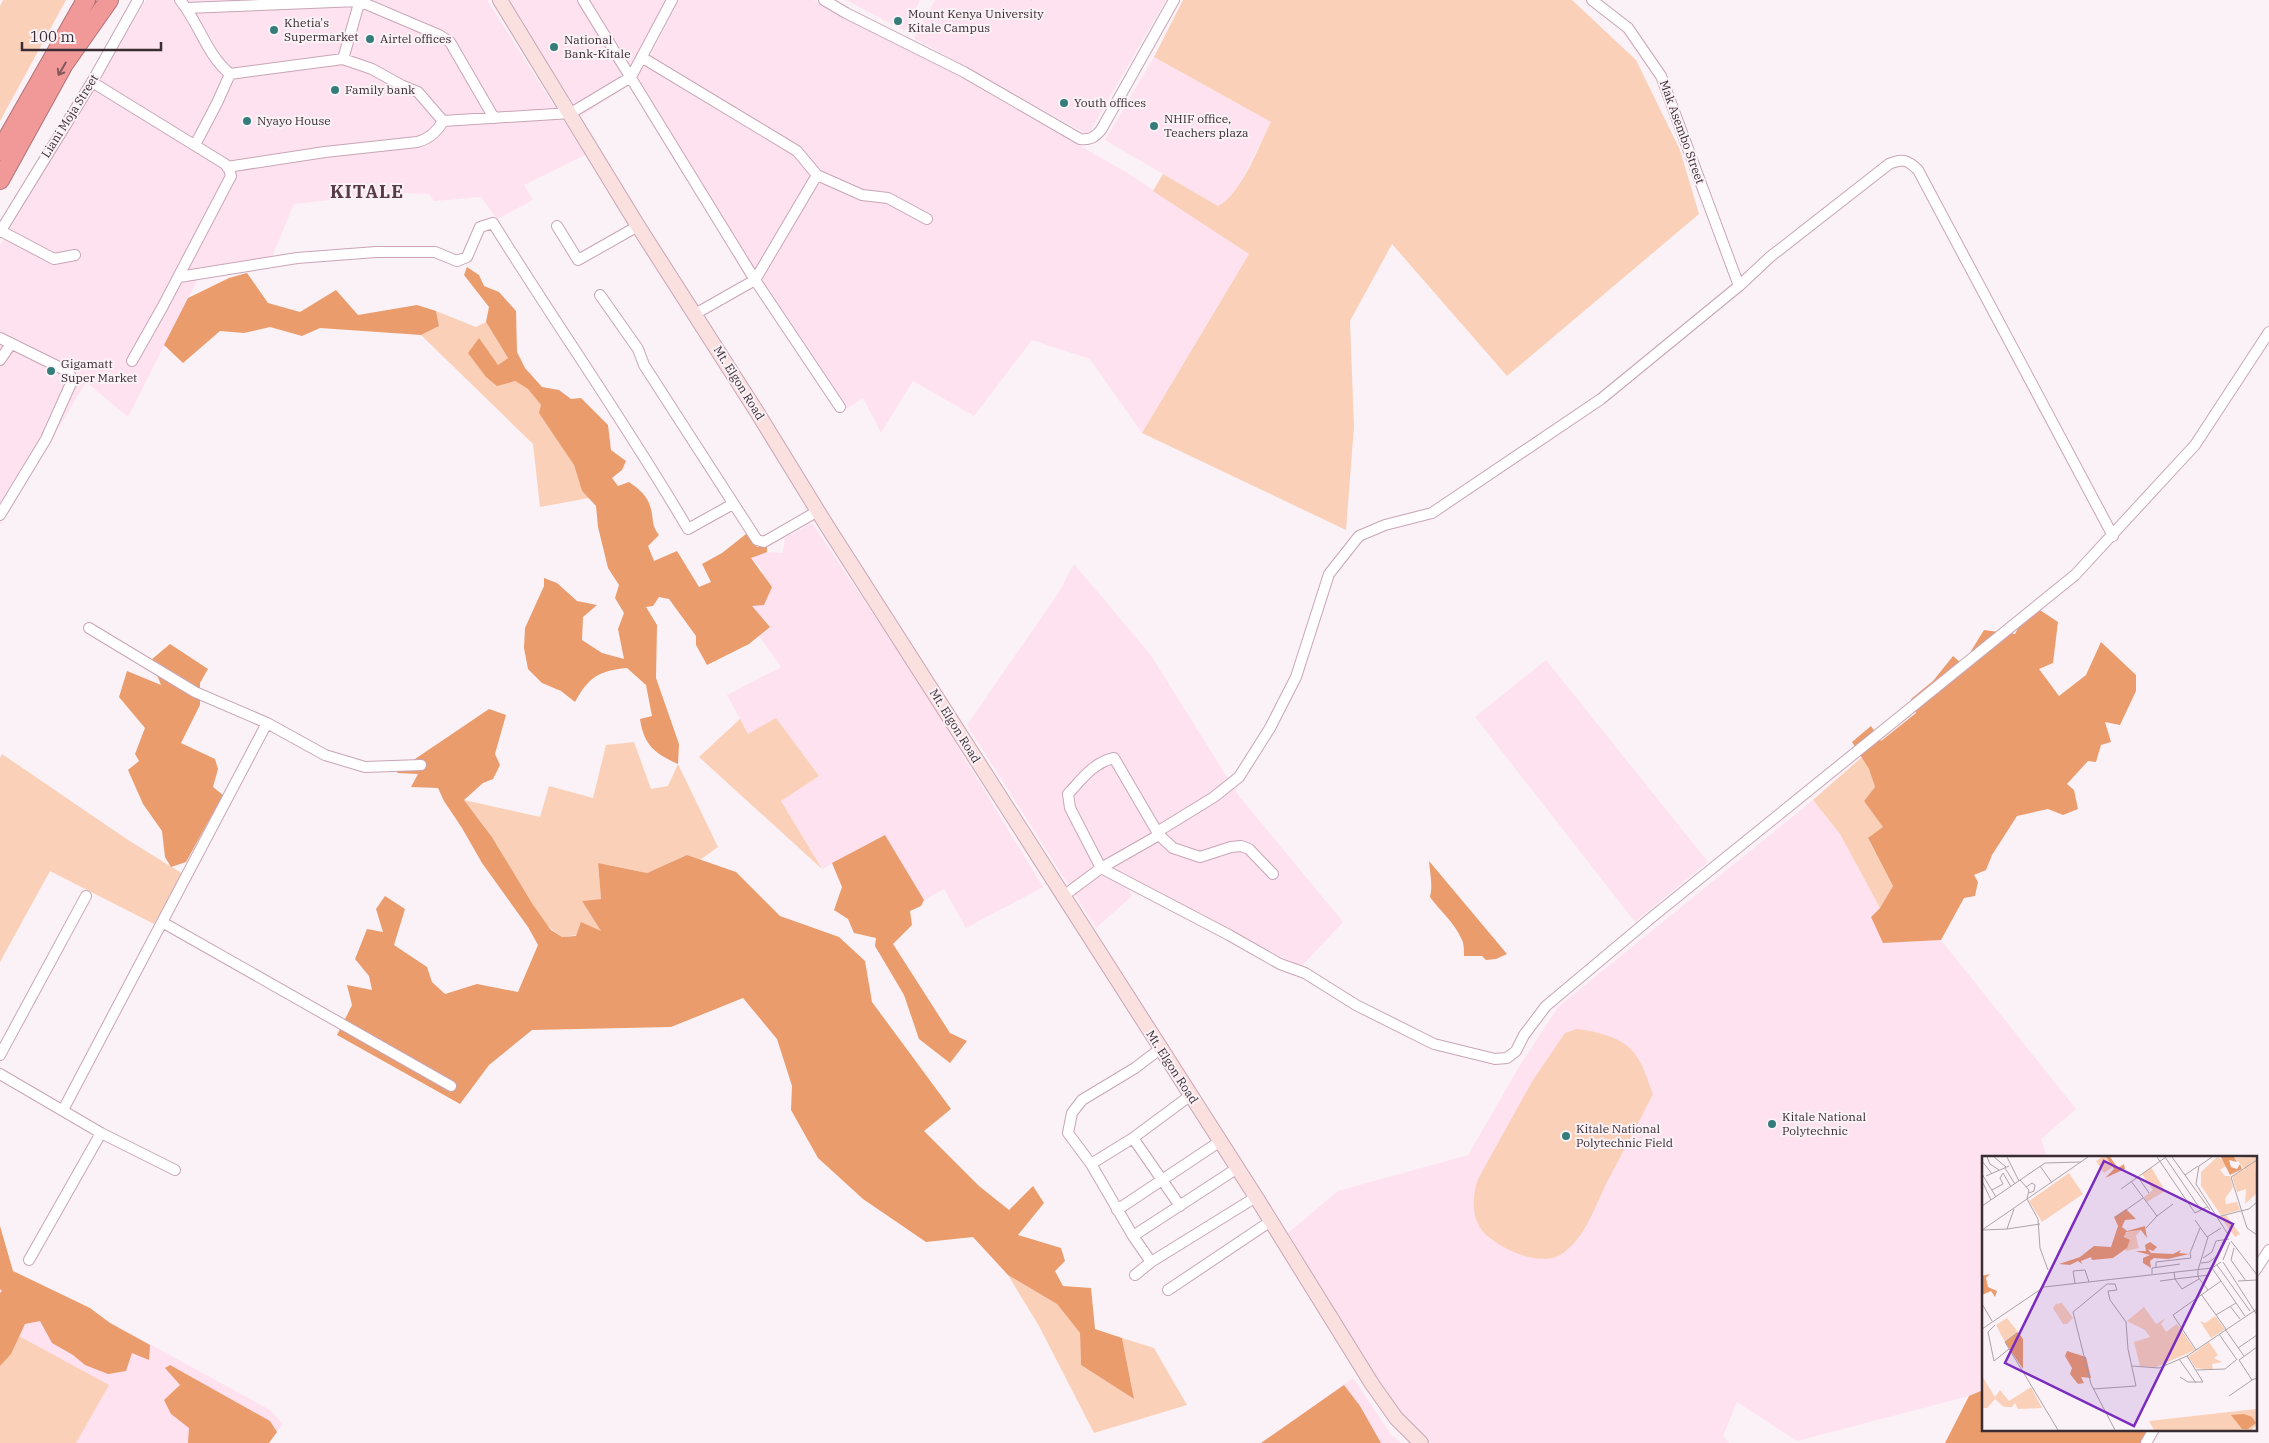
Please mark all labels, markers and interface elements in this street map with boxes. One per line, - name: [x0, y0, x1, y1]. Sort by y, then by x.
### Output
- place label: Mount Kenya University Kitale Campus: [908, 6, 1044, 35]
- place label: Khetia's Supermarket: [284, 15, 359, 44]
- marker: Mount Kenya University Kitale Campus: [892, 15, 904, 27]
- scale bar: [22, 20, 161, 52]
- marker: Khetia's Supermarket: [268, 24, 280, 36]
- text: 100 m: [30, 27, 75, 46]
- place label: Airtel offices: [380, 31, 451, 46]
- place label: National Bank-Kitale: [564, 32, 631, 61]
- marker: Airtel offices: [364, 33, 376, 45]
- marker: National Bank-Kitale: [548, 41, 560, 53]
- one-way arrow: [57, 61, 66, 76]
- street label: Liani Moja Street: [38, 71, 101, 160]
- street label: Mak Asembo Street: [1657, 78, 1708, 186]
- place label: Family bank: [345, 82, 415, 97]
- marker: Family bank: [329, 84, 341, 96]
- place label: Youth offices: [1074, 95, 1146, 110]
- marker: Youth offices: [1058, 97, 1070, 109]
- place label: NHIF office, Teachers plaza: [1164, 111, 1249, 140]
- place label: Nyayo House: [257, 113, 331, 128]
- marker: Nyayo House: [241, 115, 253, 127]
- marker: NHIF office, Teachers plaza: [1148, 120, 1160, 132]
- district label: KITALE: [330, 180, 404, 203]
- street label: Mt. Elgon Road: [711, 343, 768, 423]
- place label: Gigamatt Super Market: [61, 356, 137, 385]
- marker: Gigamatt Super Market: [45, 365, 57, 377]
- street label: Mt. Elgon Road: [927, 686, 984, 766]
- street label: Mt. Elgon Road: [1143, 1027, 1202, 1106]
- place label: Kitale National Polytechnic: [1782, 1109, 1867, 1138]
- marker: Kitale National Polytechnic: [1766, 1118, 1778, 1130]
- place label: Kitale National Polytechnic Field: [1576, 1121, 1673, 1150]
- marker: Kitale National Polytechnic Field: [1560, 1130, 1572, 1142]
- inset map: [1982, 1156, 2256, 1430]

